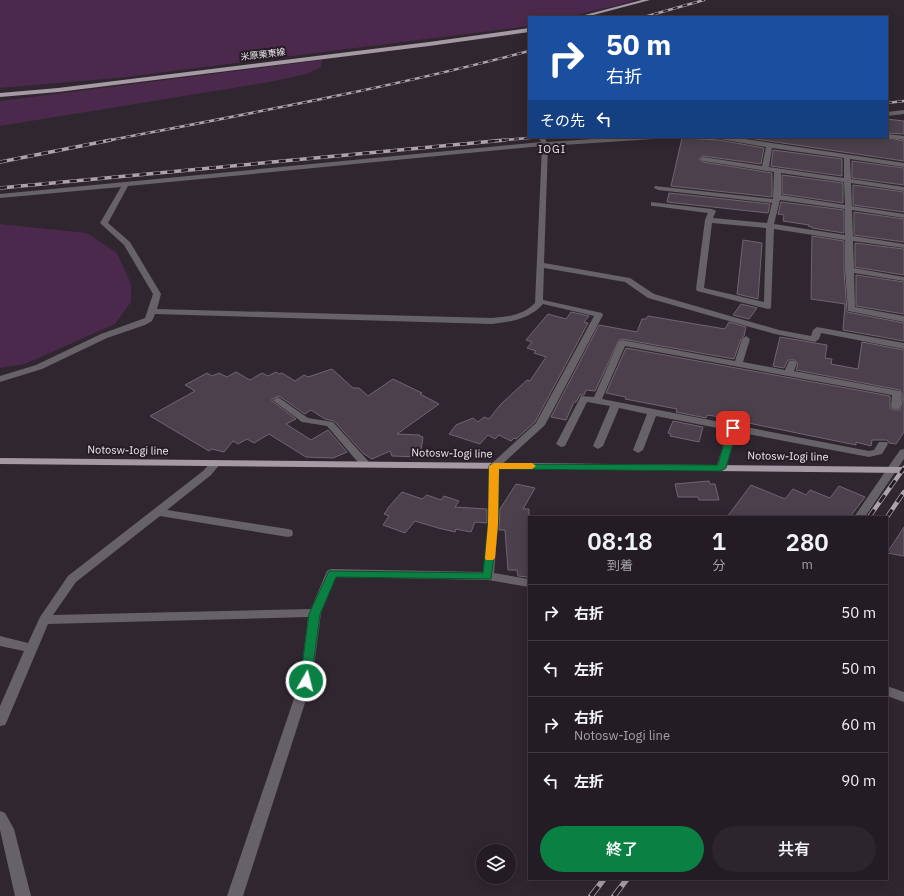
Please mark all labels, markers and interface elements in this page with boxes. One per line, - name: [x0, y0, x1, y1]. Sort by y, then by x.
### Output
- text: 50 m: [606, 26, 671, 63]
- icon: right: [540, 32, 592, 84]
- street label: 米原栗東線: [240, 46, 287, 62]
- text: 右折: [606, 65, 642, 88]
- icon: left: [593, 108, 615, 130]
- text: その先: [540, 111, 585, 130]
- district label: IOGI: [538, 142, 566, 156]
- pin: [716, 411, 750, 445]
- icon: arrive: [722, 417, 744, 439]
- street label: Notosw-Iogi line: [87, 442, 169, 458]
- street label: Notosw-Iogi line: [411, 445, 493, 461]
- street label: Notosw-Iogi line: [747, 448, 829, 464]
- text: 08:18: [587, 525, 653, 557]
- text: 1: [712, 525, 726, 557]
- text: 280: [786, 526, 829, 558]
- text: m: [801, 556, 813, 573]
- text: 到着: [607, 557, 633, 574]
- text: 分: [713, 557, 726, 574]
- icon: right: [540, 602, 562, 624]
- text: 50 m: [841, 603, 876, 622]
- text: 右折: [574, 604, 604, 623]
- icon: left: [540, 658, 562, 680]
- text: 50 m: [841, 659, 876, 678]
- position arrow: [285, 660, 327, 702]
- text: 左折: [574, 660, 604, 679]
- text: 右折: [574, 708, 604, 727]
- icon: right: [540, 714, 562, 736]
- text: 60 m: [841, 715, 876, 734]
- text: Notosw-Iogi line: [574, 727, 670, 744]
- icon: left: [540, 770, 562, 792]
- text: 90 m: [841, 771, 876, 790]
- text: 左折: [574, 772, 604, 791]
- button: 終了: [540, 826, 704, 872]
- button: 共有: [712, 826, 876, 872]
- map controls: [476, 844, 516, 884]
- button: layers: [476, 844, 516, 884]

